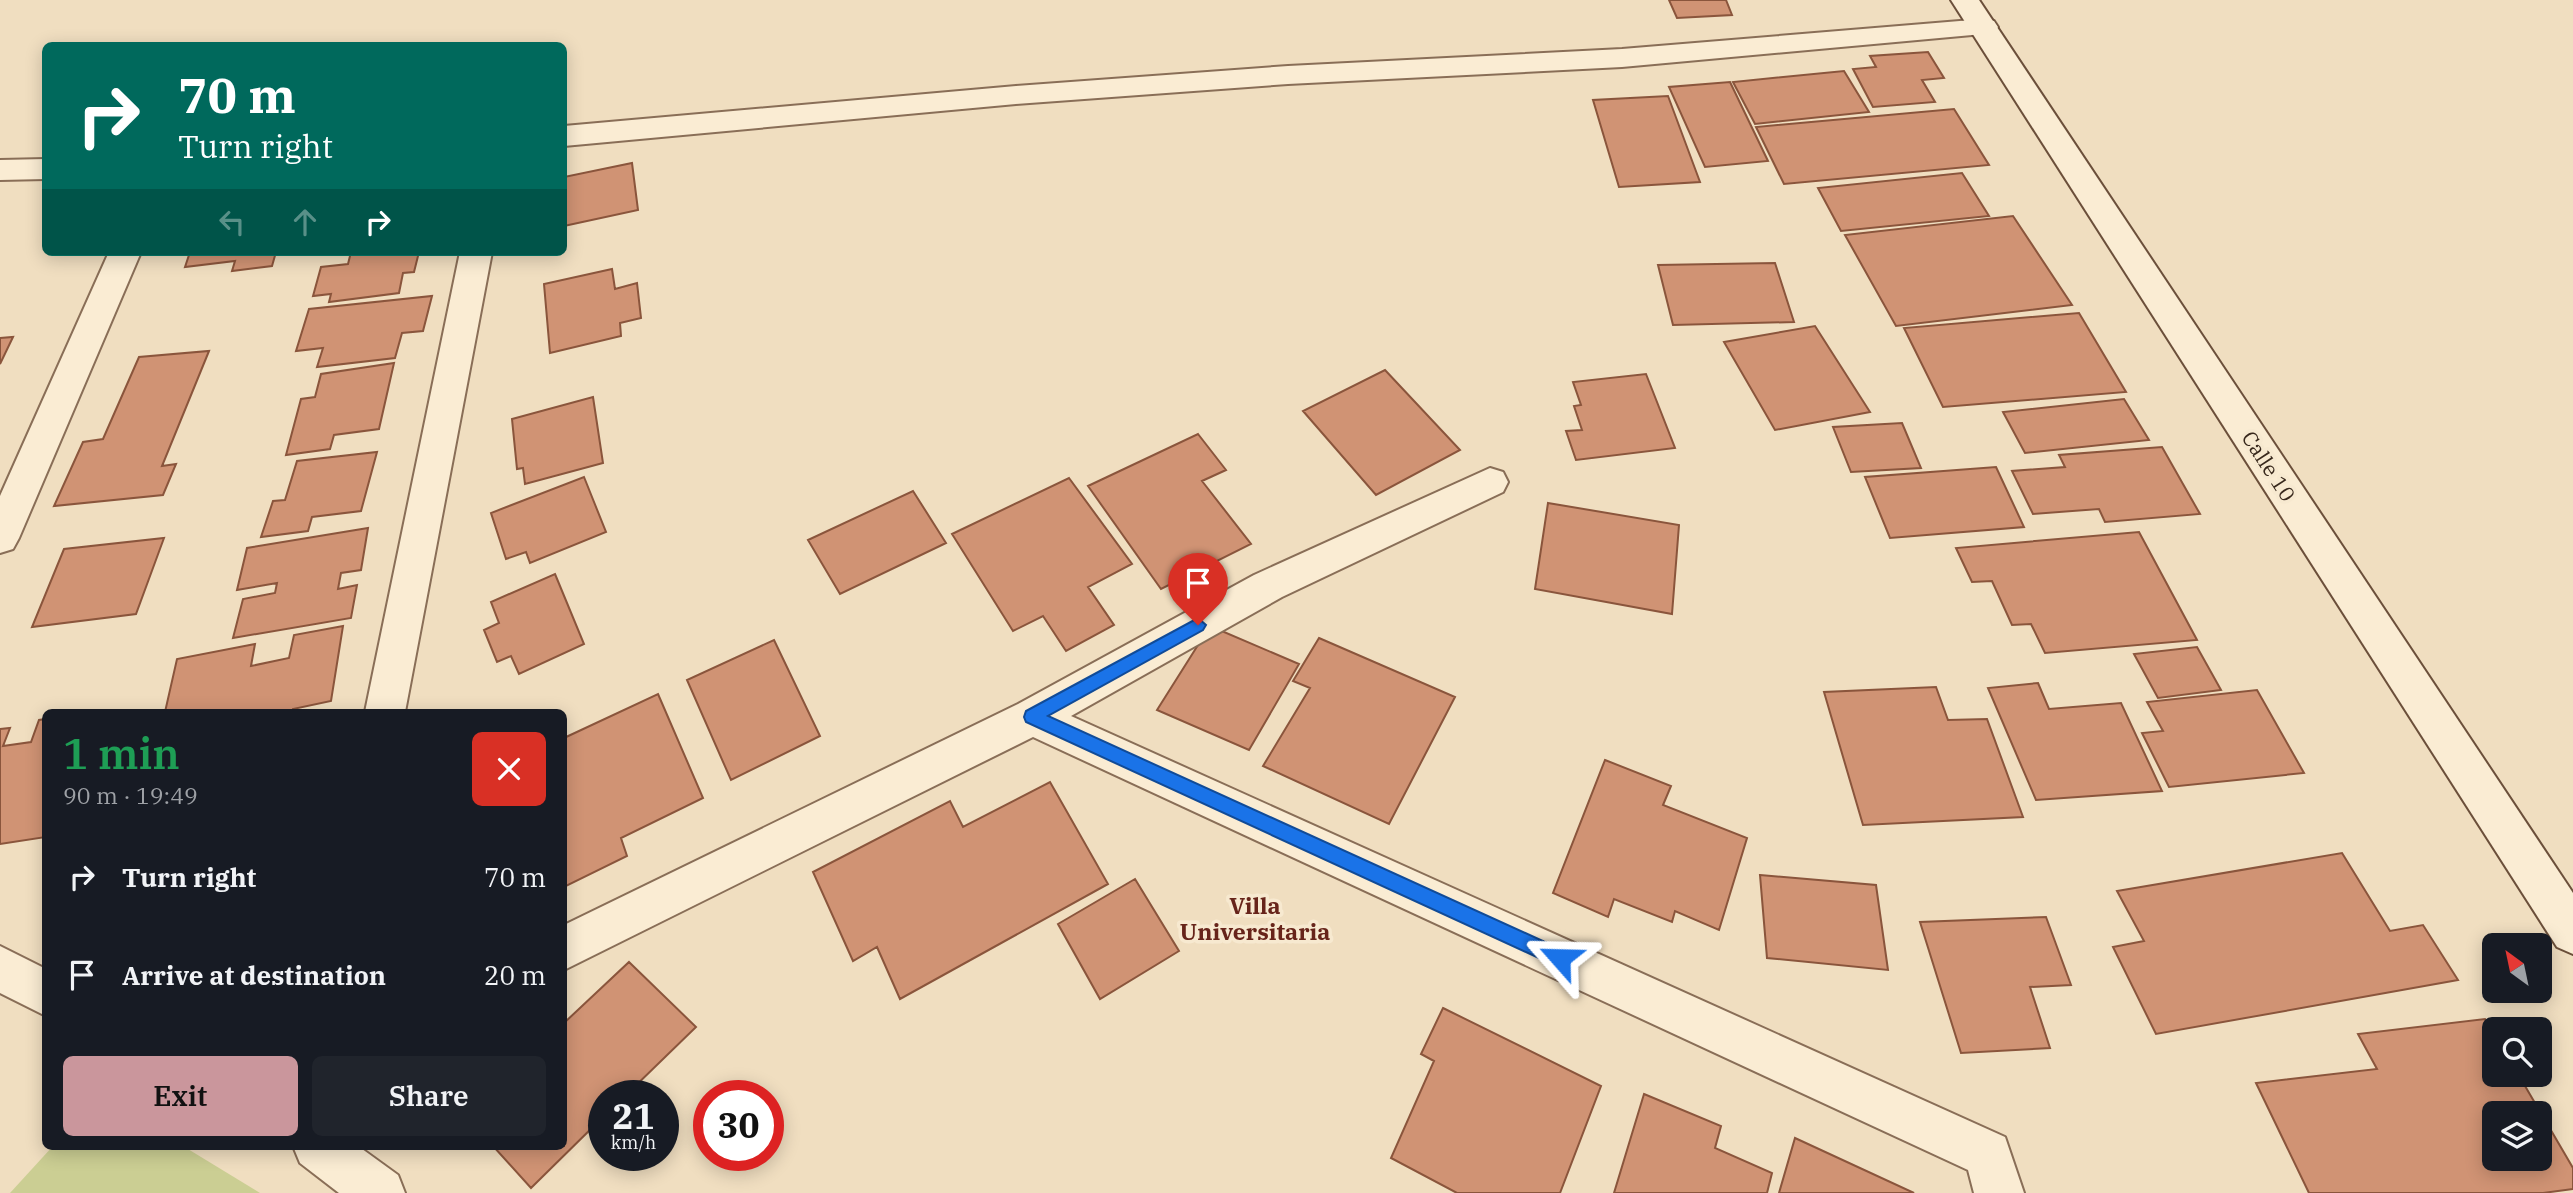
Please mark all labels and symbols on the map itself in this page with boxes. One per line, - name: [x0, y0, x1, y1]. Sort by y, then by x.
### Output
- street label: Calle 10: [2236, 425, 2302, 507]
- pin: [1168, 553, 1228, 625]
- district label: Villa Universitaria: [1180, 890, 1330, 946]
- position arrow: [1523, 921, 1597, 995]
- north arrow: [2482, 933, 2552, 1003]
- speed limit sign: 30: [693, 1080, 784, 1171]

